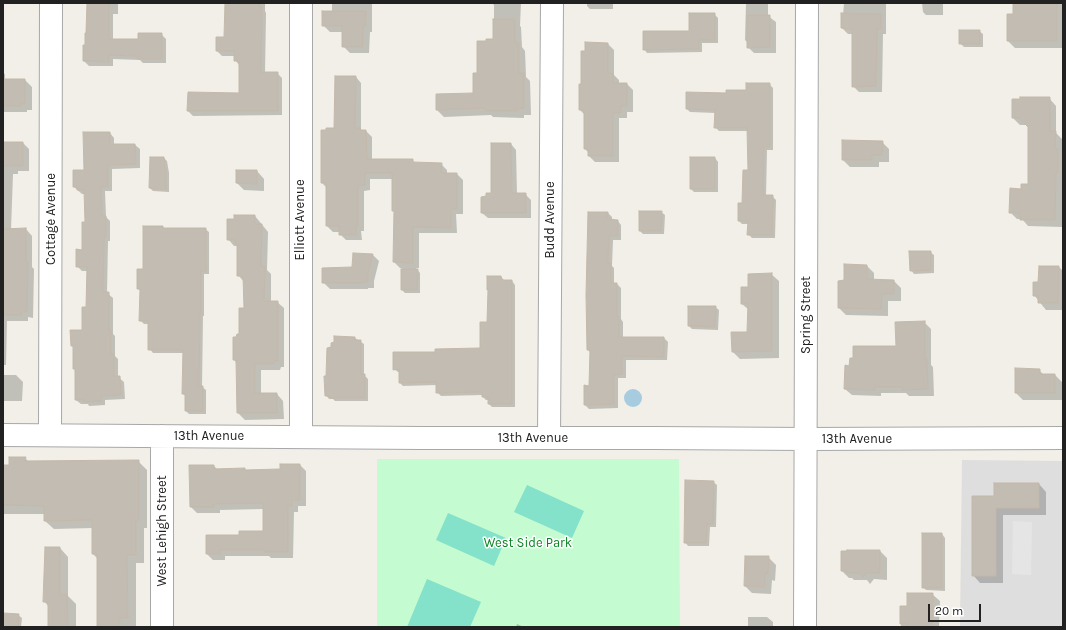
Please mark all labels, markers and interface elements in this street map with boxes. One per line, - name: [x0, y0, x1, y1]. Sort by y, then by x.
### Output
- street label: Cottage Avenue: [43, 173, 59, 265]
- street label: Elliott Avenue: [292, 179, 308, 261]
- street label: Budd Avenue: [542, 181, 558, 259]
- street label: Spring Street: [798, 276, 814, 354]
- street label: 13th Avenue: [174, 428, 244, 444]
- street label: 13th Avenue: [498, 430, 568, 446]
- street label: 13th Avenue: [822, 431, 892, 447]
- street label: West Lehigh Street: [154, 475, 170, 587]
- park label: West Side Park: [484, 535, 572, 551]
- scale bar: [930, 596, 983, 622]
- text: 20 m: [935, 604, 963, 618]

